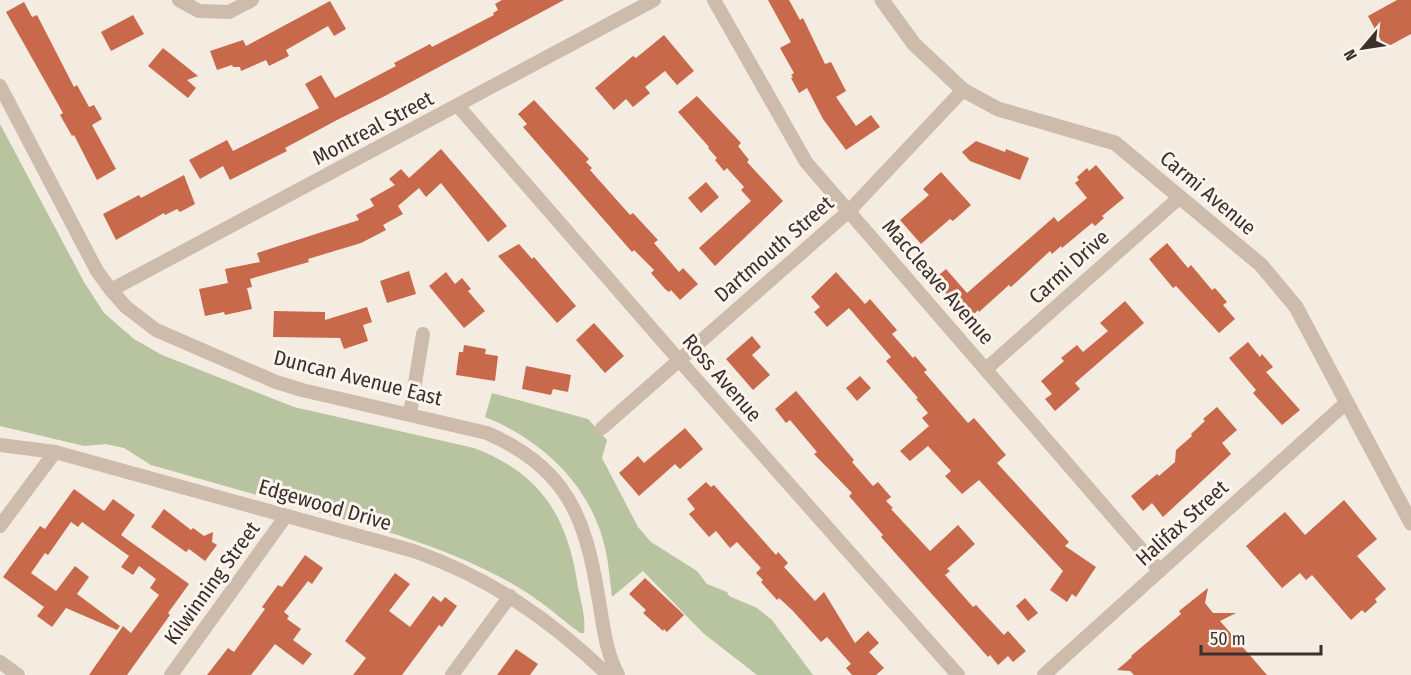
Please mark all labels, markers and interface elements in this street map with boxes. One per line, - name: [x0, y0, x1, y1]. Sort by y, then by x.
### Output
- north arrow: [1333, 18, 1393, 78]
- text: N: [1340, 46, 1361, 64]
- street label: Montreal Street: [308, 85, 438, 171]
- street label: Carmi Avenue: [1155, 145, 1261, 241]
- street label: Dartmouth Street: [709, 190, 839, 308]
- street label: MacCleave Avenue: [876, 214, 1000, 350]
- street label: Carmi Drive: [1024, 224, 1114, 310]
- street label: Ross Avenue: [677, 329, 767, 427]
- street label: Duncan Avenue East: [271, 344, 445, 412]
- street label: Edgewood Drive: [256, 474, 394, 536]
- street label: Halifax Street: [1130, 475, 1234, 571]
- street label: Kilwinning Street: [159, 516, 265, 650]
- scale bar: [1201, 618, 1321, 656]
- text: 50 m: [1210, 628, 1246, 650]

